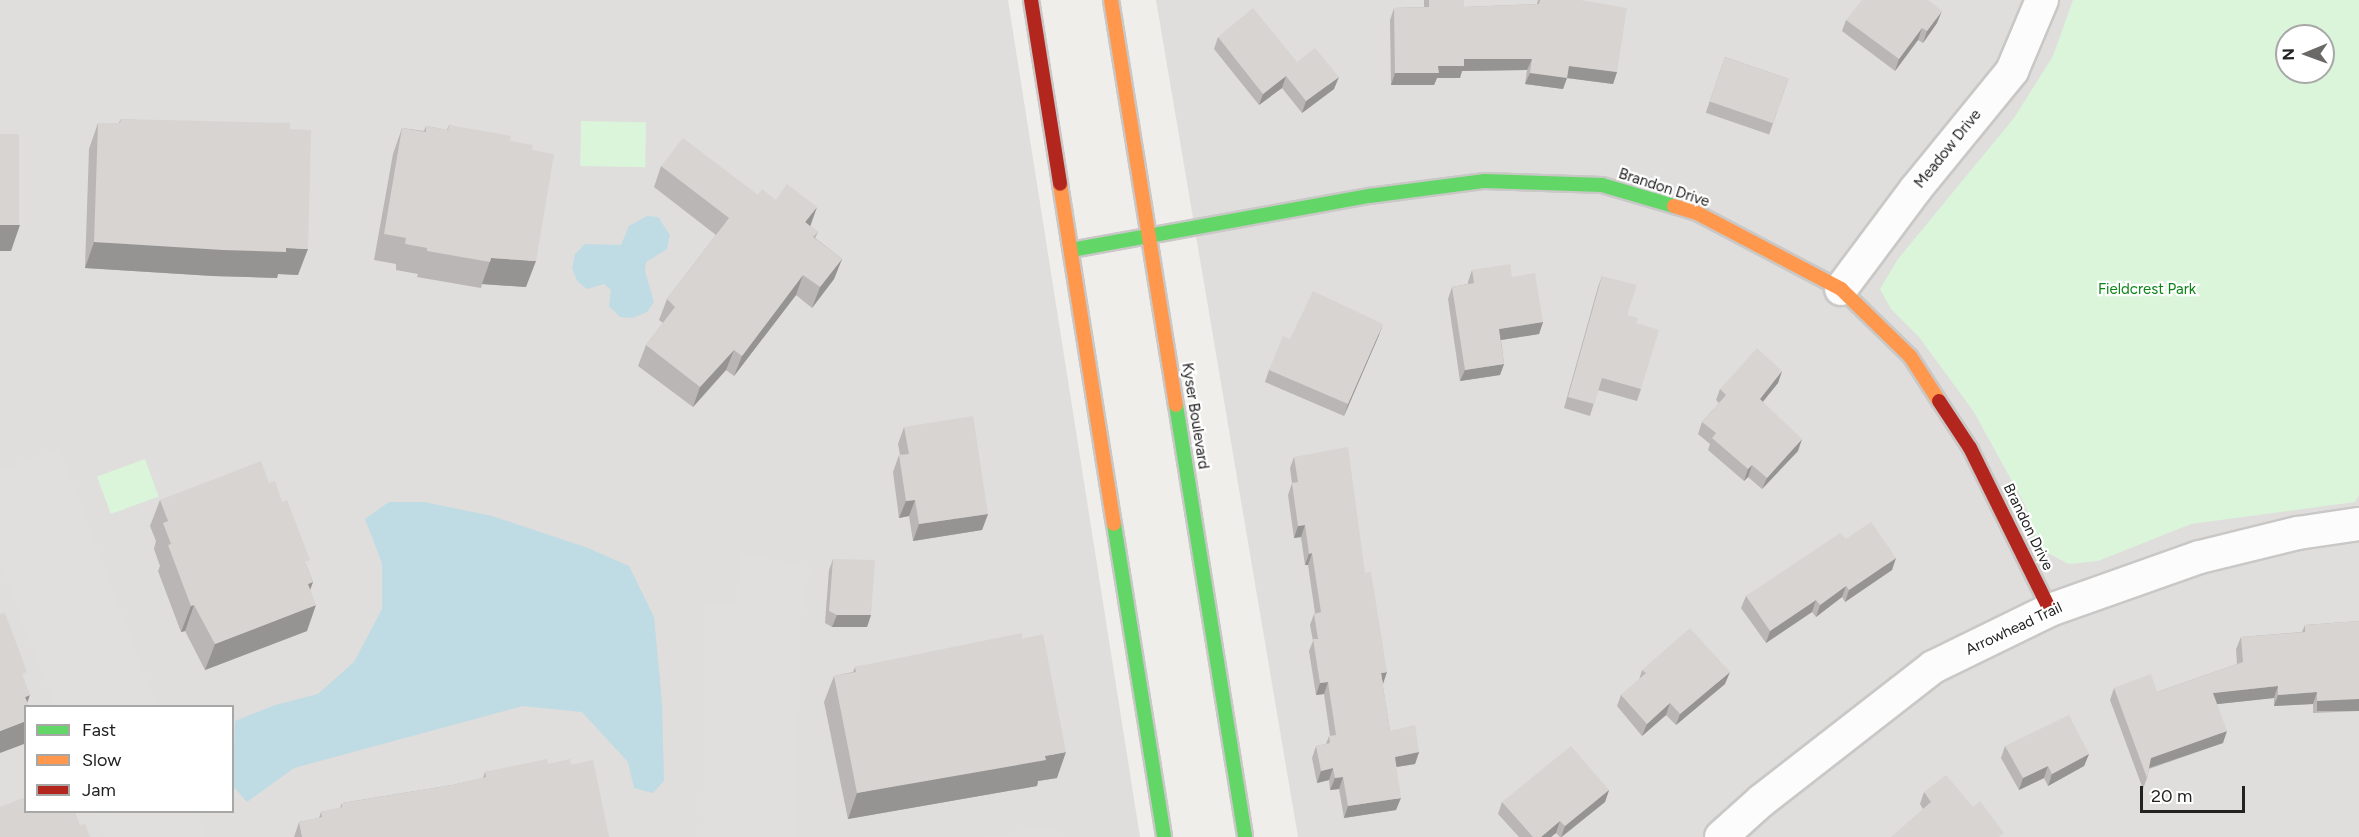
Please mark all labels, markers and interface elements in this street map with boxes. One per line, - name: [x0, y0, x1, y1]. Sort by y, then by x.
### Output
- north arrow: [2275, 24, 2335, 84]
- text: N: [2279, 48, 2298, 61]
- street label: Meadow Drive: [1911, 106, 1985, 192]
- street label: Brandon Drive: [1616, 165, 1712, 211]
- park label: Fieldcrest Park: [2098, 281, 2196, 299]
- street label: Kyser Boulevard: [1178, 361, 1212, 471]
- street label: Brandon Drive: [1999, 481, 2057, 573]
- street label: Arrowhead Trail: [1963, 599, 2065, 659]
- legend: [24, 705, 234, 813]
- text: Fast: [82, 719, 116, 741]
- text: Slow: [82, 749, 121, 771]
- scale bar: [2143, 774, 2248, 812]
- text: Jam: [82, 779, 116, 801]
- text: 20 m: [2151, 785, 2192, 807]

